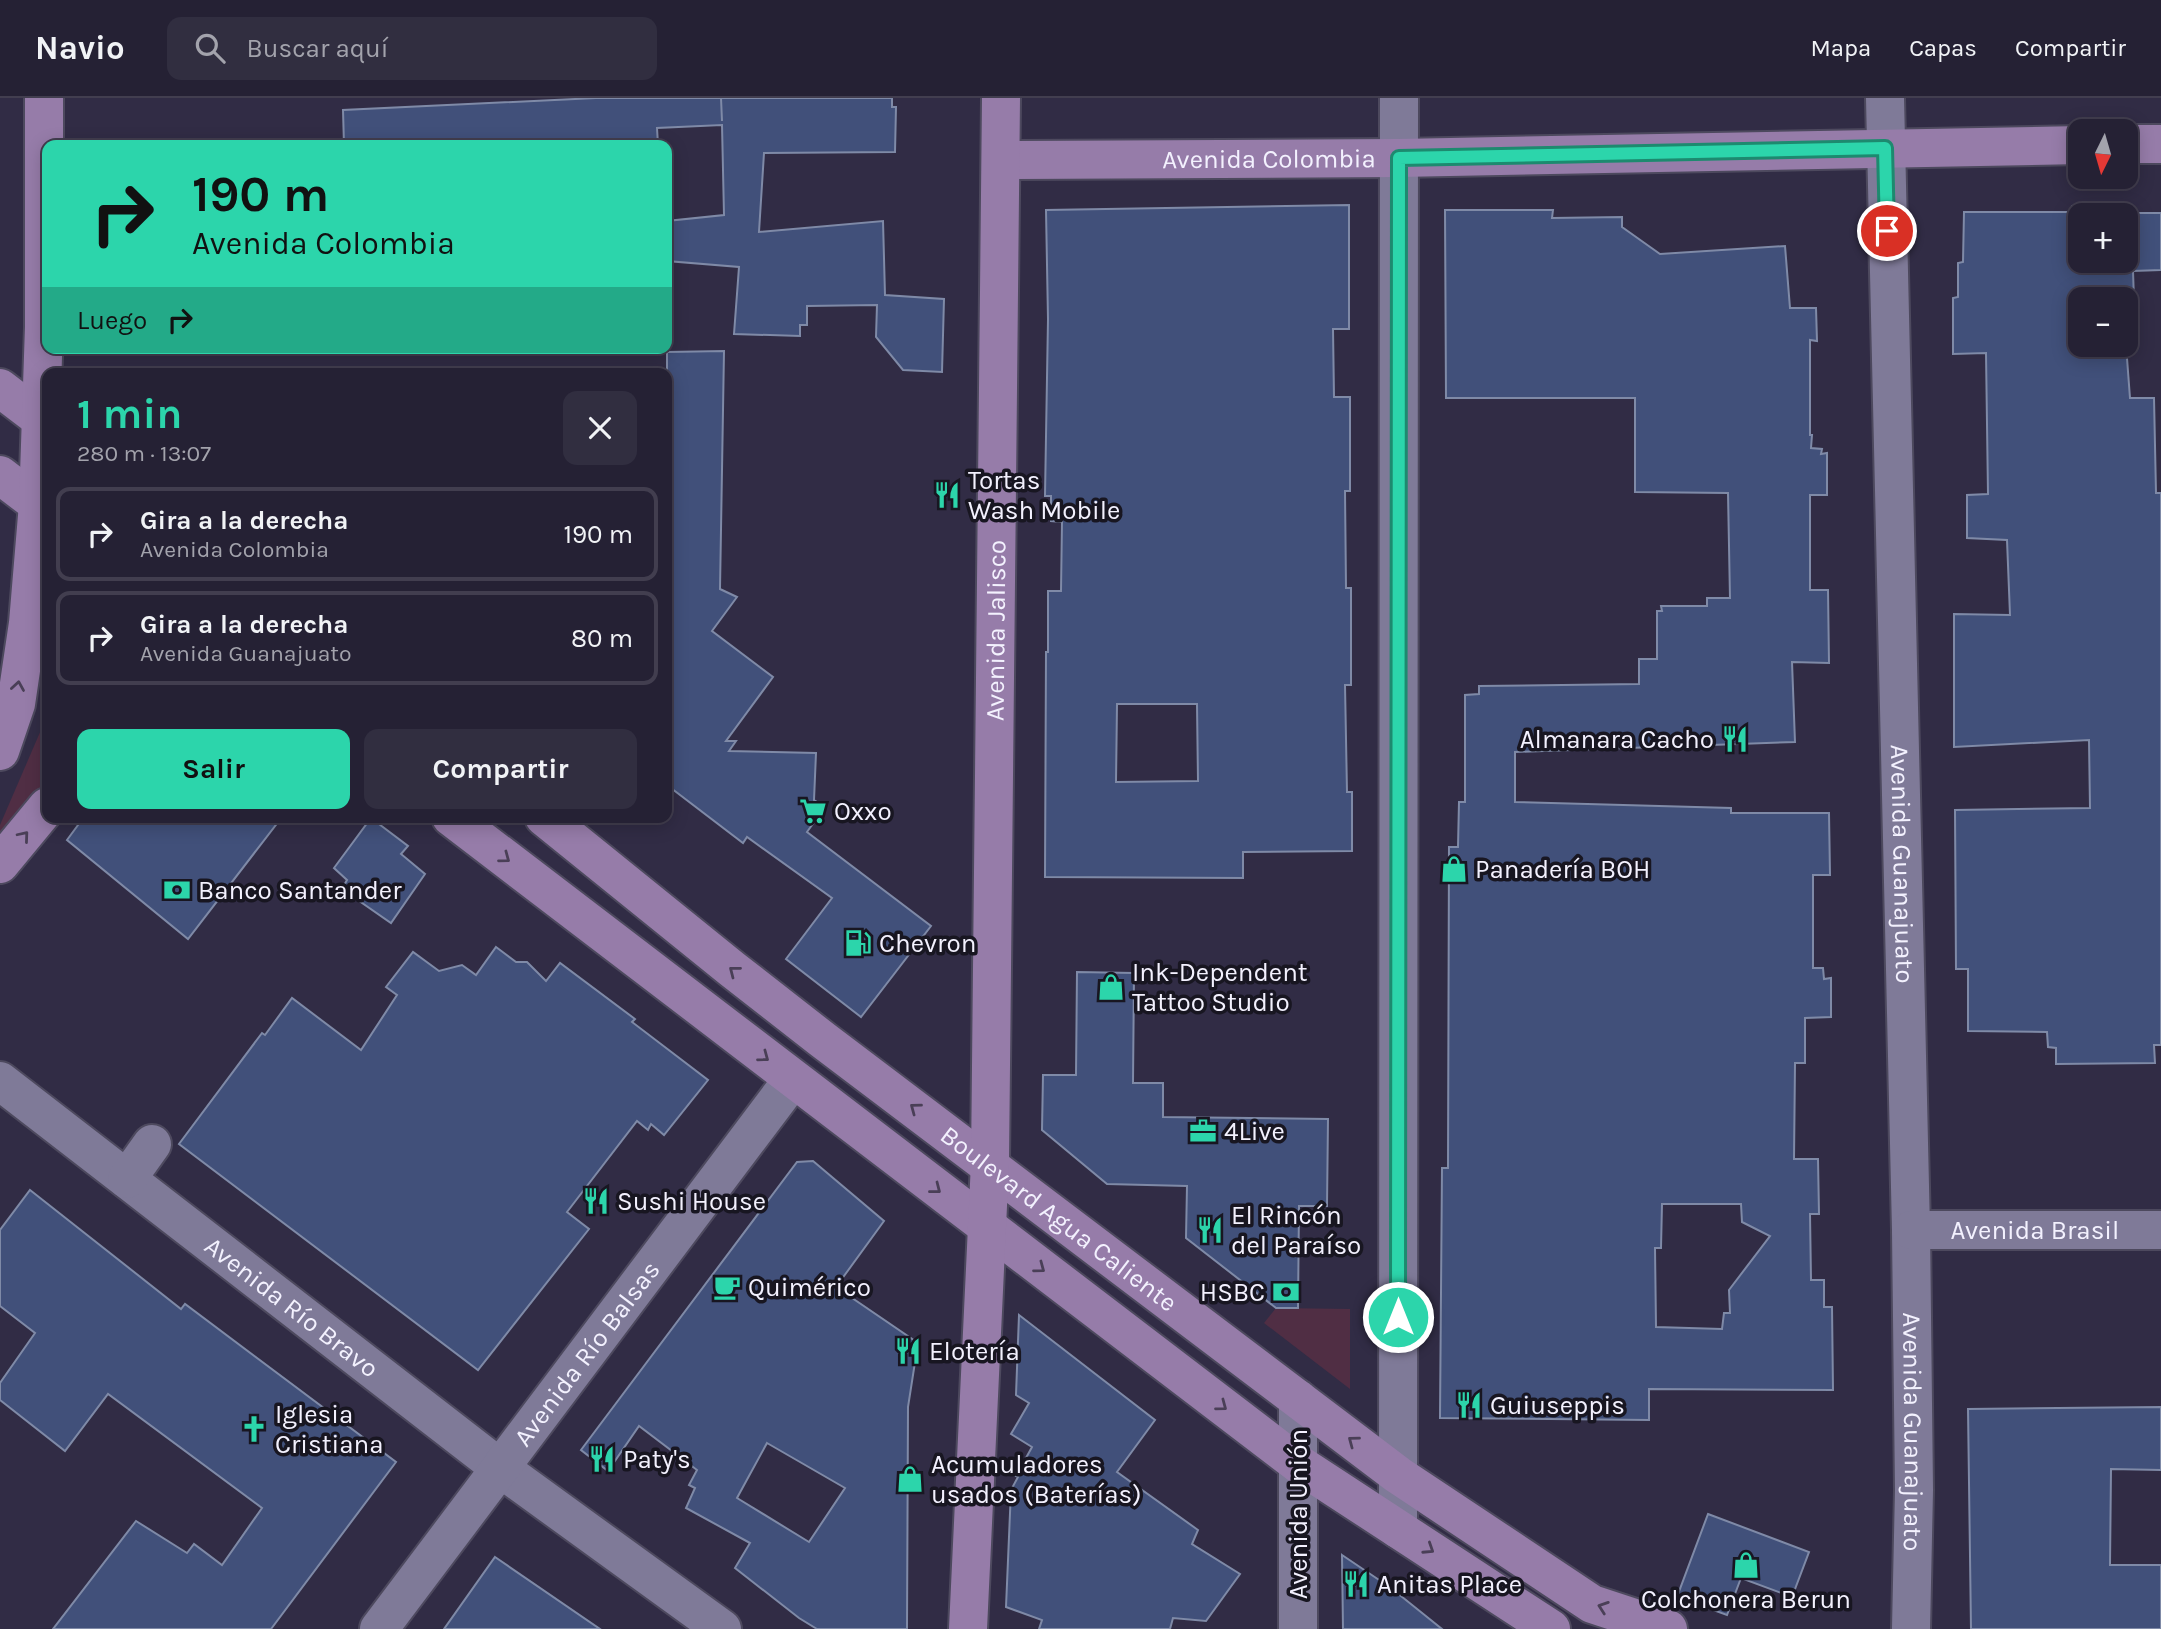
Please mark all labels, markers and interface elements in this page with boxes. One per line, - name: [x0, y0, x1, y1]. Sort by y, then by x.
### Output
- search box: [167, 17, 657, 80]
- text: Navio: [35, 29, 125, 67]
- icon: search: [191, 29, 229, 67]
- text: Buscar aquí: [247, 33, 388, 64]
- text: Mapa: [1810, 34, 1871, 62]
- text: Capas: [1909, 34, 1977, 62]
- text: Compartir: [2015, 34, 2126, 62]
- north arrow: [2068, 119, 2138, 189]
- map controls: [2068, 119, 2138, 357]
- street label: Avenida Colombia: [1162, 143, 1376, 175]
- text: 190 m: [192, 166, 329, 223]
- icon: right: [77, 168, 168, 259]
- pin: [1857, 201, 1917, 261]
- button: +: [2068, 203, 2138, 273]
- icon: arrive: [1868, 212, 1906, 250]
- text: Avenida Colombia: [192, 225, 455, 262]
- button: −: [2068, 287, 2138, 357]
- icon: right: [161, 301, 199, 339]
- text: Luego: [77, 305, 147, 336]
- text: 1 min: [77, 389, 182, 439]
- button: close: [563, 391, 637, 465]
- text: 280 m · 13:07: [77, 440, 211, 467]
- place label: Tortas Wash Mobile: [968, 465, 1120, 526]
- restaurant icon: Tortas Wash Mobile: [932, 480, 962, 510]
- text: Gira a la derecha: [140, 505, 349, 536]
- icon: right: [81, 515, 119, 553]
- text: 190 m: [563, 519, 633, 550]
- text: Avenida Colombia: [140, 536, 329, 563]
- street label: Avenida Jalisco: [979, 540, 1012, 721]
- text: Gira a la derecha: [140, 609, 349, 640]
- icon: right: [81, 619, 119, 657]
- text: 80 m: [571, 623, 633, 654]
- text: Avenida Guanajuato: [140, 640, 352, 667]
- one-way arrow: [10, 680, 25, 692]
- place label: Almanara Cacho: [1520, 724, 1714, 755]
- restaurant icon: Almanara Cacho: [1720, 724, 1750, 754]
- button: Salir: [77, 729, 350, 809]
- button: Compartir: [364, 729, 637, 809]
- street label: Avenida Guanajuato: [1884, 744, 1921, 984]
- supermarket icon: Oxxo: [798, 796, 828, 826]
- place label: Oxxo: [834, 796, 892, 827]
- one-way arrow: [15, 831, 28, 843]
- one-way arrow: [498, 850, 510, 863]
- shop icon: Panadería BOH: [1439, 854, 1469, 884]
- place label: Panadería BOH: [1475, 854, 1650, 885]
- bank icon: Banco Santander: [162, 875, 192, 905]
- place label: Banco Santander: [198, 875, 402, 906]
- fuel station icon: Chevron: [843, 928, 873, 958]
- place label: Chevron: [879, 928, 976, 959]
- place label: Ink-Dependent Tattoo Studio: [1132, 957, 1308, 1018]
- one-way arrow: [729, 966, 742, 979]
- shop icon: Ink-Dependent Tattoo Studio: [1096, 972, 1126, 1002]
- one-way arrow: [756, 1048, 768, 1061]
- one-way arrow: [910, 1104, 923, 1116]
- office icon: 4Live: [1188, 1116, 1218, 1146]
- place label: 4Live: [1224, 1116, 1285, 1147]
- street label: Boulevard Agua Caliente: [934, 1119, 1183, 1318]
- one-way arrow: [928, 1180, 941, 1193]
- restaurant icon: Sushi House: [581, 1186, 611, 1216]
- place label: Sushi House: [617, 1186, 766, 1217]
- place label: El Rincón del Paraíso: [1231, 1200, 1361, 1261]
- restaurant icon: El Rincón del Paraíso: [1195, 1215, 1225, 1245]
- street label: Avenida Brasil: [1951, 1215, 2119, 1246]
- street label: Avenida Río Bravo: [199, 1230, 385, 1384]
- street label: Avenida Río Balsas: [507, 1255, 666, 1452]
- one-way arrow: [1033, 1260, 1045, 1273]
- cafe icon: Quimérico: [712, 1272, 742, 1302]
- place label: Quimérico: [748, 1272, 871, 1303]
- place label: HSBC: [1200, 1277, 1265, 1308]
- bank icon: HSBC: [1271, 1277, 1301, 1307]
- position arrow: [1361, 1280, 1435, 1354]
- street label: Avenida Guanajuato: [1896, 1312, 1930, 1552]
- restaurant icon: Elotería: [893, 1336, 923, 1366]
- place label: Elotería: [929, 1336, 1020, 1367]
- restaurant icon: Guiuseppis: [1454, 1390, 1484, 1420]
- place label: Guiuseppis: [1490, 1390, 1625, 1421]
- one-way arrow: [1214, 1397, 1226, 1410]
- place label: Iglesia Cristiana: [275, 1399, 384, 1460]
- church icon: Iglesia Cristiana: [239, 1414, 269, 1444]
- street label: Avenida Unión: [1283, 1429, 1314, 1599]
- one-way arrow: [1348, 1436, 1361, 1449]
- restaurant icon: Paty's: [587, 1444, 617, 1474]
- place label: Paty's: [623, 1444, 691, 1475]
- place label: Acumuladores usados (Baterías): [931, 1449, 1141, 1510]
- shop icon: Acumuladores usados (Baterías): [895, 1464, 925, 1494]
- one-way arrow: [1421, 1541, 1434, 1554]
- shop icon: Colchonera Berun: [1731, 1550, 1761, 1580]
- restaurant icon: Anitas Place: [1341, 1569, 1371, 1599]
- place label: Anitas Place: [1377, 1569, 1522, 1600]
- place label: Colchonera Berun: [1641, 1584, 1851, 1615]
- one-way arrow: [1598, 1601, 1610, 1615]

